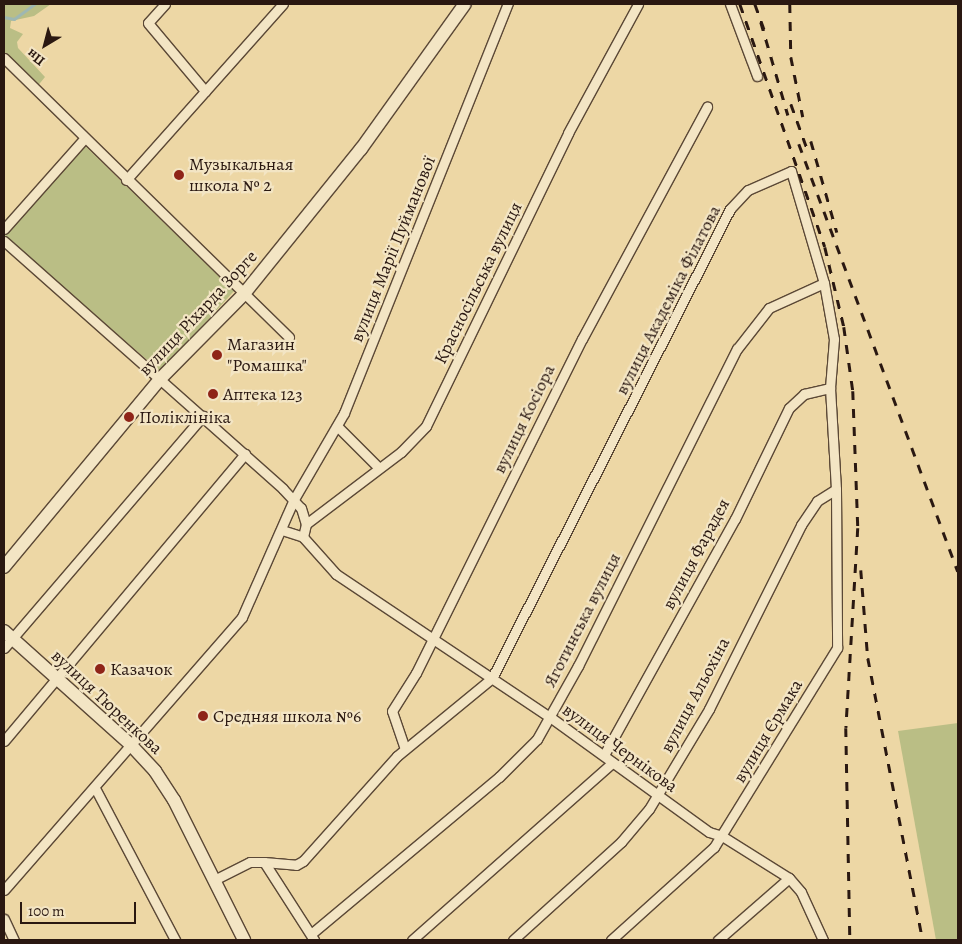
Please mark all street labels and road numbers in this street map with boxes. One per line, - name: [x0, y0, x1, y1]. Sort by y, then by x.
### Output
- street label: вулиця Марії Пуйманової: [346, 153, 440, 345]
- street label: Красносільська вулиця: [429, 199, 527, 367]
- street label: вулиця Академіка Філатова: [611, 202, 725, 398]
- street label: вулиця Ріхарда Зорге: [134, 246, 262, 380]
- street label: вулиця Косіора: [488, 361, 560, 477]
- street label: вулиця Фарадея: [658, 495, 734, 613]
- street label: Яготинська вулиця: [539, 549, 625, 691]
- street label: вулиця Альохіна: [656, 634, 734, 756]
- street label: вулиця Тюренкова: [47, 645, 167, 759]
- street label: вулиця Єрмака: [729, 675, 807, 787]
- street label: вулиця Чернікова: [558, 699, 682, 797]

